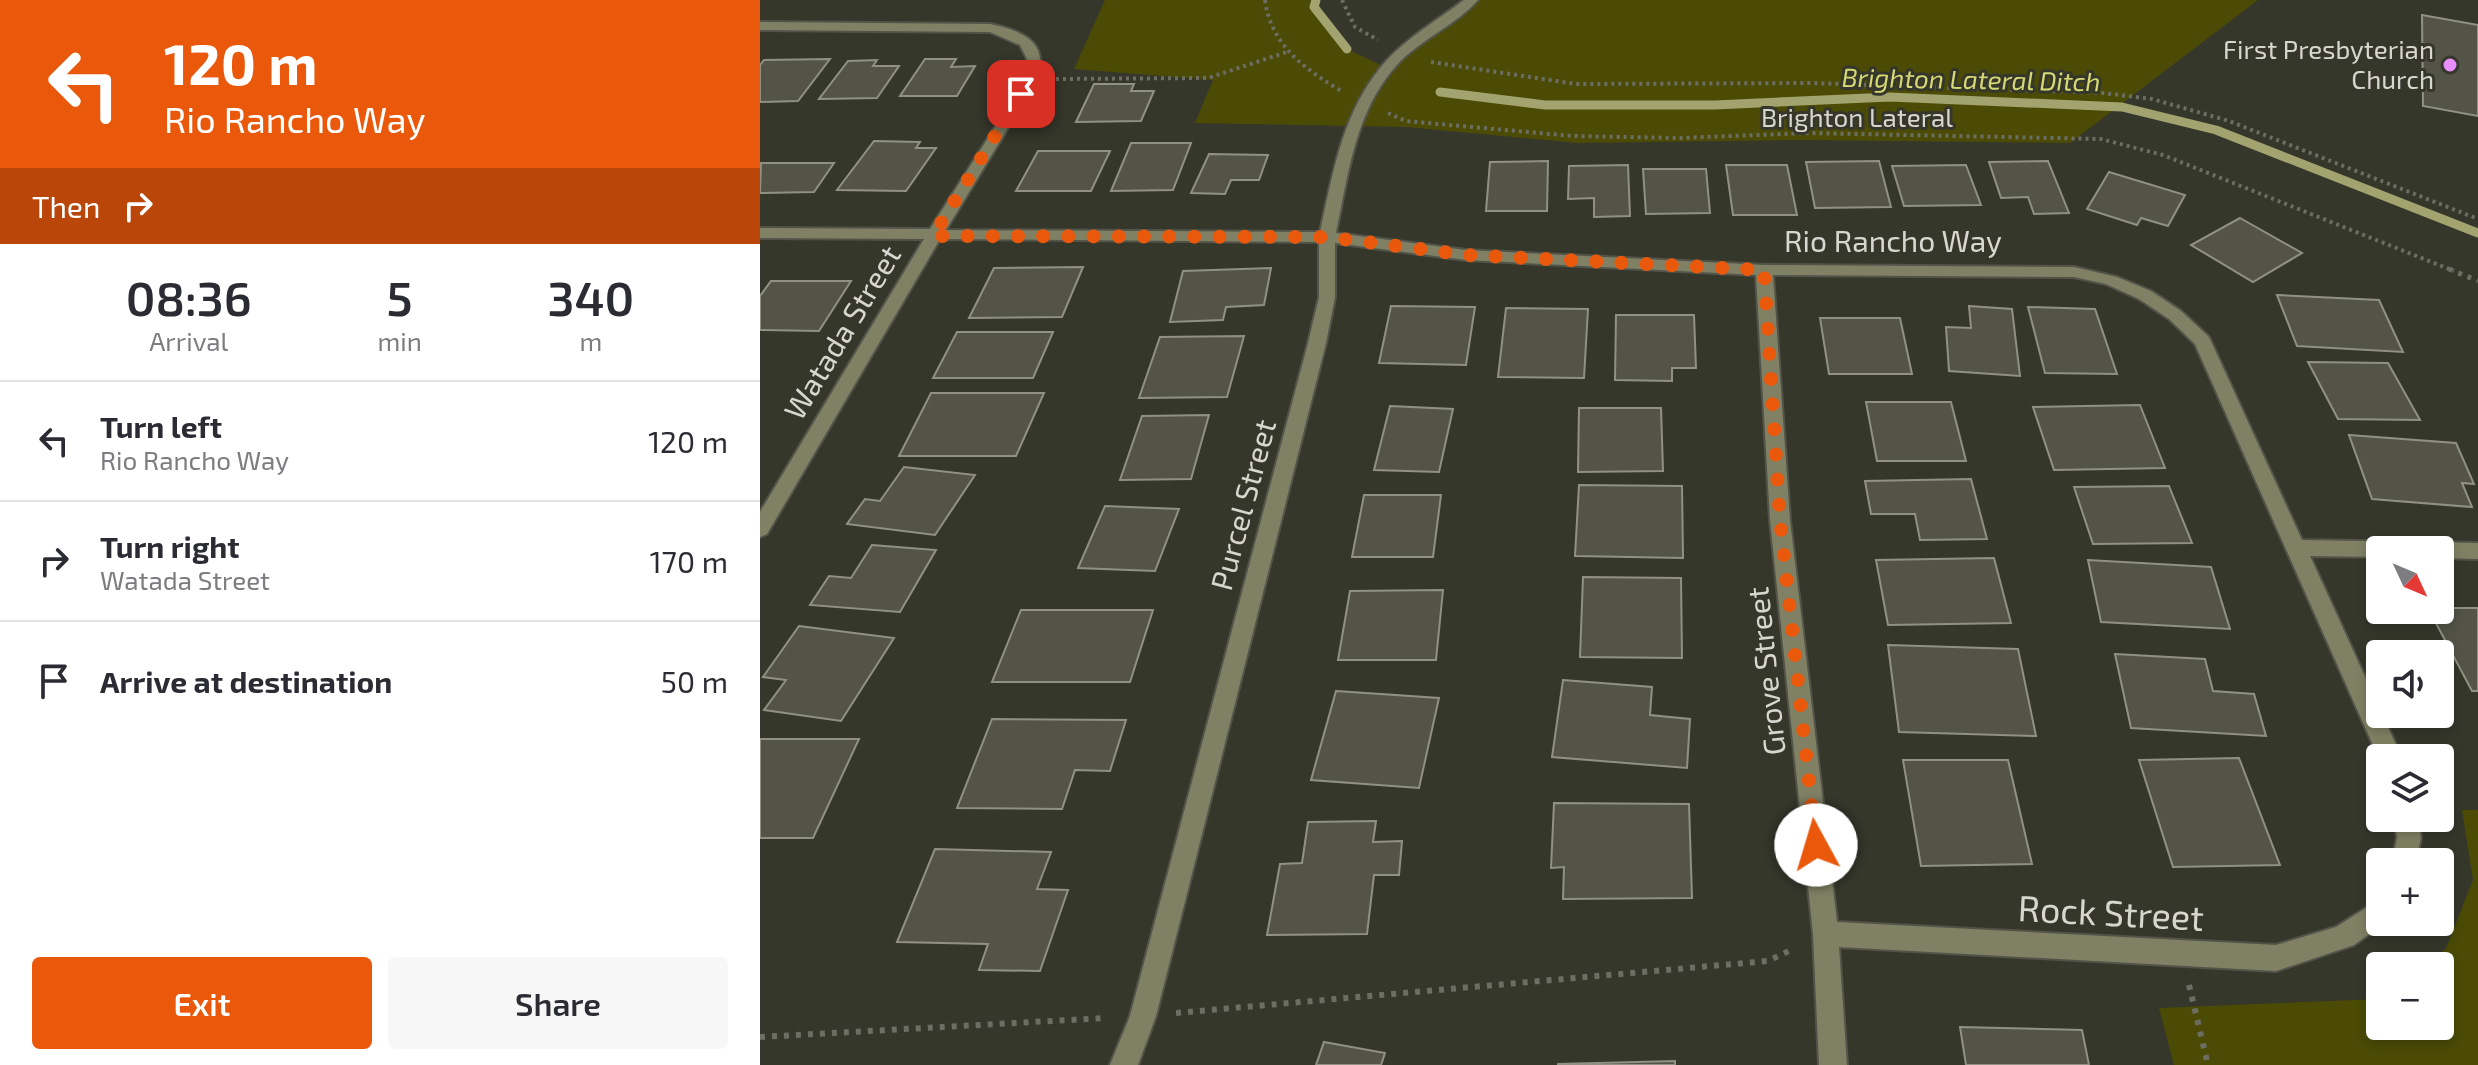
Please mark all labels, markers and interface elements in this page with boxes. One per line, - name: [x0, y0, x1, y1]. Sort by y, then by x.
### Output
- text: 120 m: [164, 29, 318, 96]
- icon: left: [32, 32, 136, 136]
- place label: First Presbyterian Church: [2223, 33, 2434, 94]
- marker: First Presbyterian Church: [2441, 56, 2459, 74]
- pin: [987, 60, 1055, 128]
- water label: Brighton Lateral Ditch: [1841, 61, 2101, 96]
- icon: arrive: [999, 72, 1043, 116]
- text: Rio Rancho Way: [164, 97, 426, 140]
- street label: Brighton Lateral: [1761, 101, 1953, 132]
- icon: right: [116, 184, 160, 228]
- text: Then: [32, 188, 100, 224]
- street label: Rio Rancho Way: [1784, 222, 2002, 258]
- street label: Watada Street: [775, 239, 907, 425]
- text: 08:36: [126, 268, 252, 326]
- text: 5: [387, 268, 413, 326]
- text: 340: [547, 268, 634, 326]
- text: Arrival: [149, 325, 228, 356]
- text: min: [377, 325, 422, 356]
- text: m: [580, 325, 602, 356]
- text: Turn left: [100, 408, 222, 444]
- street label: Purcel Street: [1202, 415, 1282, 594]
- icon: left: [32, 419, 76, 463]
- text: 120 m: [648, 423, 728, 459]
- text: Rio Rancho Way: [100, 444, 289, 475]
- text: Turn right: [100, 528, 240, 564]
- north arrow: [2366, 536, 2454, 624]
- map controls: [2366, 536, 2454, 1040]
- icon: right: [32, 539, 76, 583]
- text: 170 m: [650, 543, 728, 579]
- text: Watada Street: [100, 564, 270, 595]
- street label: Grove Street: [1738, 585, 1792, 757]
- button: sound: [2366, 640, 2454, 728]
- icon: arrive: [32, 659, 76, 703]
- text: Arrive at destination: [100, 663, 392, 699]
- text: 50 m: [661, 663, 728, 699]
- button: layers: [2366, 744, 2454, 832]
- position arrow: [1774, 803, 1858, 887]
- button: +: [2366, 848, 2454, 936]
- street label: Rock Street: [2017, 885, 2205, 938]
- button: −: [2366, 952, 2454, 1040]
- button: Exit: [32, 957, 372, 1049]
- button: Share: [388, 957, 728, 1049]

